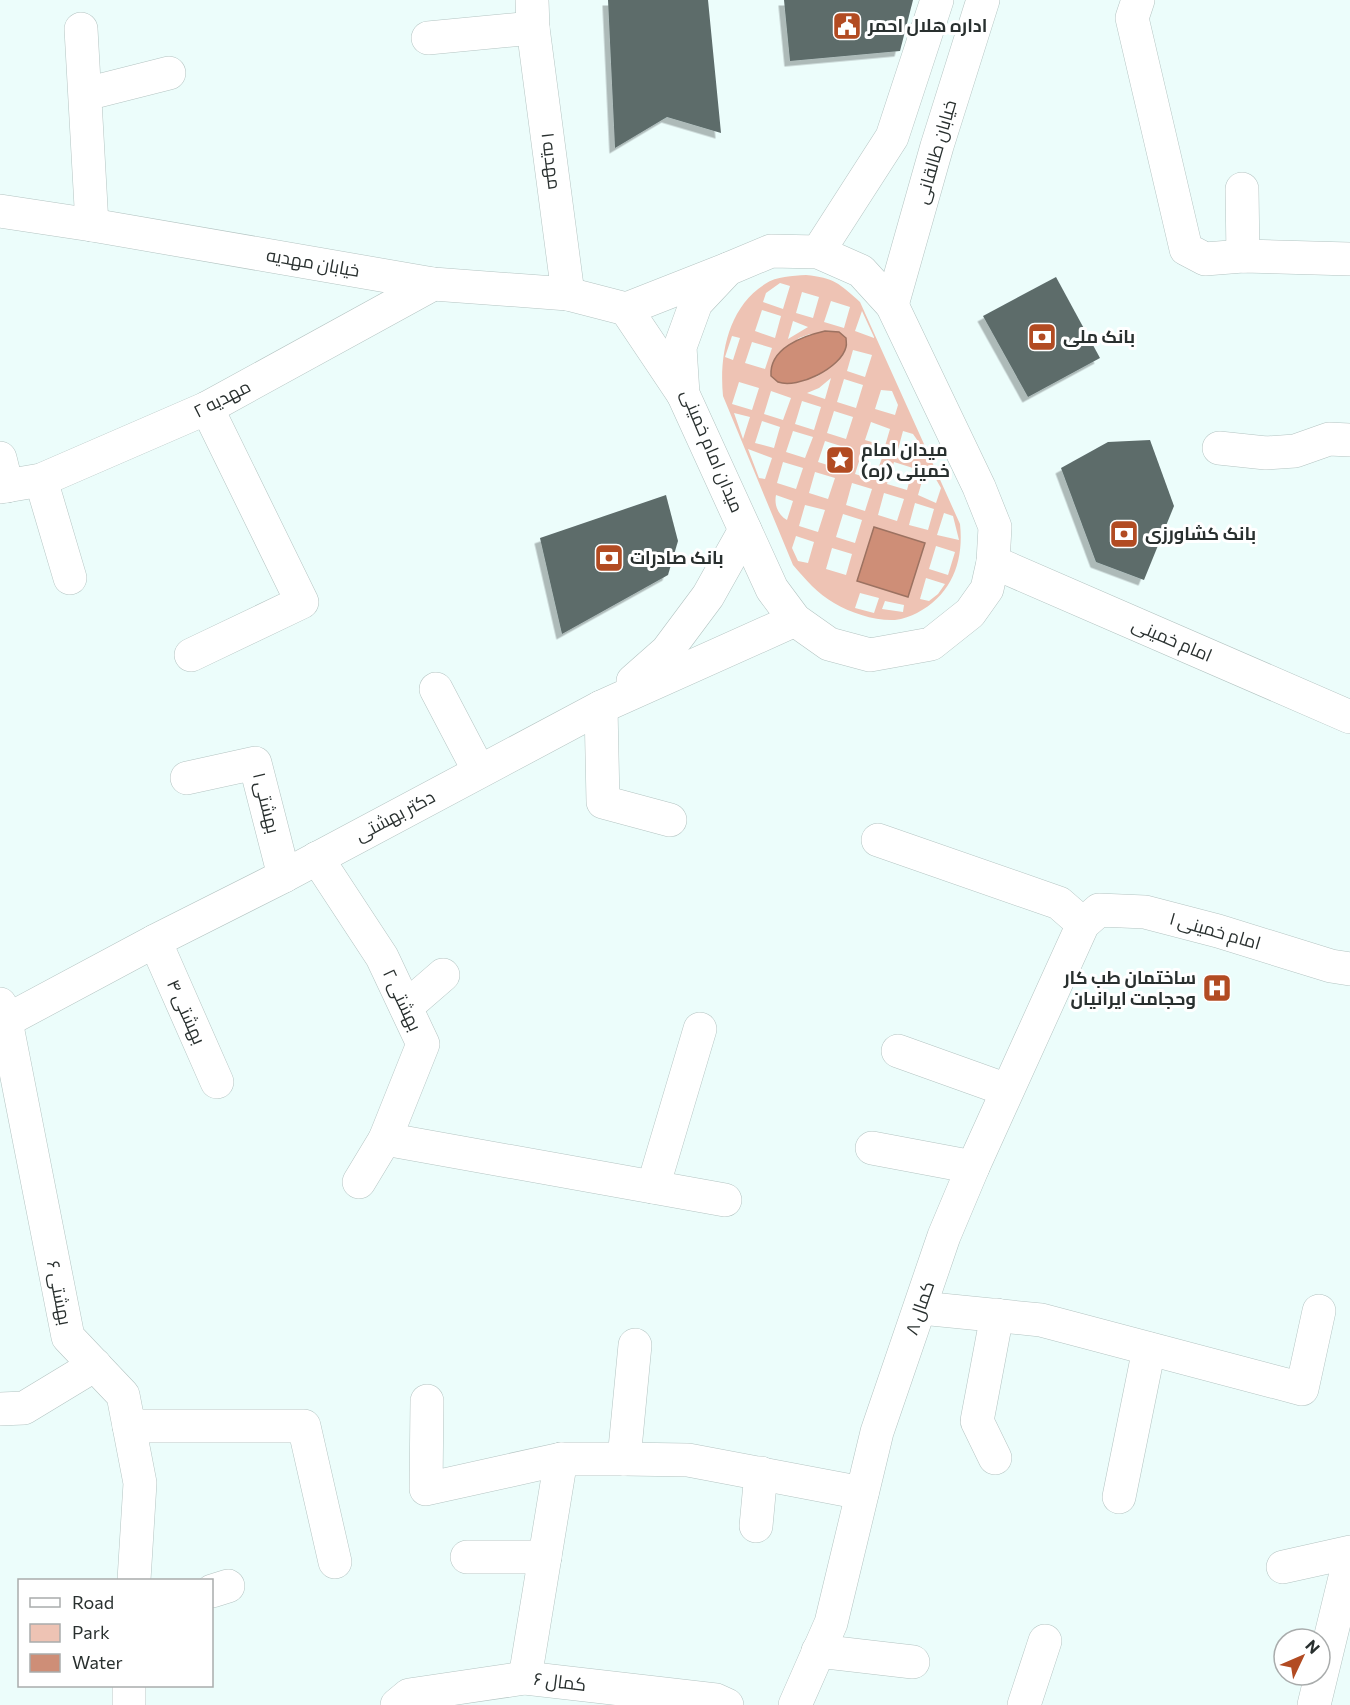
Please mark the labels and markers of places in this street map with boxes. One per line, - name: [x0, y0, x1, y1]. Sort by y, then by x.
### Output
- public building icon: اداره هلال احمر: [831, 10, 863, 42]
- place label: اداره هلال احمر: [867, 14, 987, 37]
- bank icon: بانک ملی: [1026, 321, 1058, 353]
- place label: بانک ملی: [1063, 325, 1135, 348]
- place label: میدان امام خمینی (ره): [861, 438, 950, 482]
- place icon: میدان امام خمینی (ره): [824, 444, 856, 476]
- bank icon: بانک کشاورزی: [1108, 518, 1140, 550]
- place label: بانک کشاورزی: [1145, 522, 1256, 545]
- bank icon: بانک صادرات: [593, 542, 625, 574]
- place label: بانک صادرات: [630, 546, 724, 568]
- place label: ساختمان طب کار و‌حجامت ایرانیان: [1063, 966, 1196, 1010]
- hospital icon: ساختمان طب کار و‌حجامت ایرانیان: [1201, 972, 1233, 1004]

